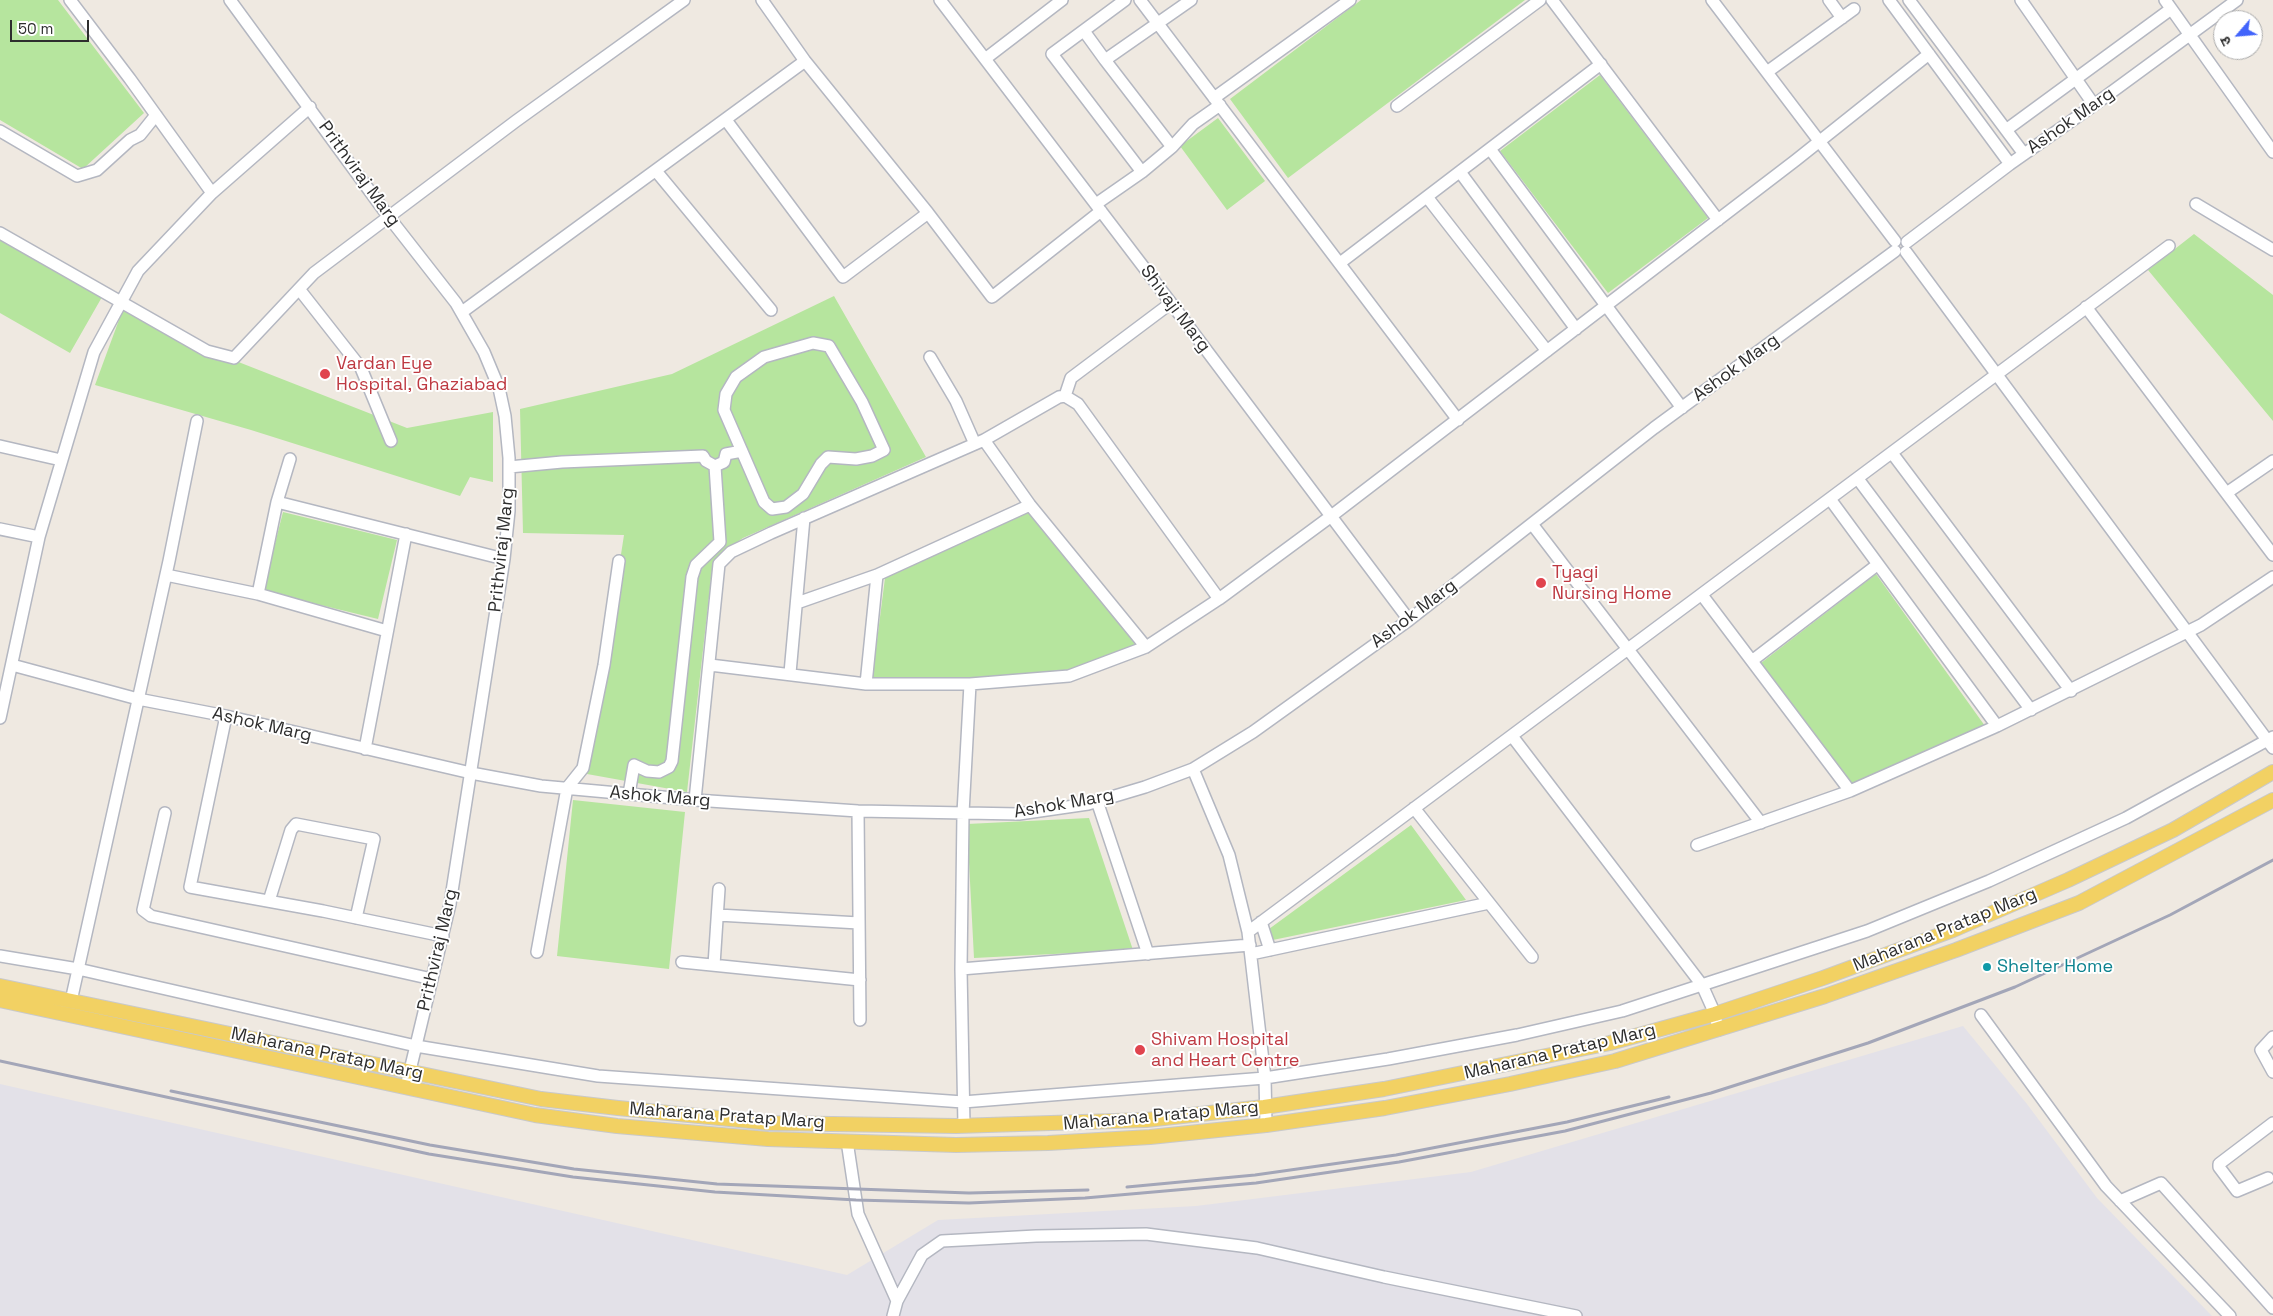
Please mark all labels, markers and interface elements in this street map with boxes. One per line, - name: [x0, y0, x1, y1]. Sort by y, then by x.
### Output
- scale bar: [12, 10, 91, 42]
- north arrow: [2213, 10, 2263, 60]
- text: 50 m: [18, 19, 53, 38]
- text: उ: [2216, 34, 2235, 49]
- street label: Ashok Marg: [2023, 83, 2119, 159]
- street label: Prithviraj Marg: [314, 117, 404, 231]
- street label: Shivaji Marg: [1135, 261, 1215, 357]
- street label: Ashok Marg: [1689, 330, 1783, 406]
- place label: Vardan Eye Hospital, Ghaziabad: [336, 353, 507, 396]
- marker: Vardan Eye Hospital, Ghaziabad: [318, 367, 332, 381]
- street label: Prithviraj Marg: [485, 487, 519, 613]
- place label: Tyagi Nursing Home: [1552, 562, 1672, 604]
- street label: Ashok Marg: [1367, 575, 1461, 653]
- marker: Tyagi Nursing Home: [1534, 576, 1548, 590]
- street label: Ashok Marg: [210, 703, 314, 747]
- street label: Ashok Marg: [609, 782, 711, 812]
- street label: Ashok Marg: [1012, 785, 1116, 823]
- street label: Maharana Pratap Marg: [1850, 883, 2040, 977]
- street label: Prithviraj Marg: [413, 887, 463, 1013]
- place label: Shelter Home: [1997, 956, 2113, 978]
- marker: Shelter Home: [1981, 961, 1993, 973]
- street label: Maharana Pratap Marg: [1462, 1019, 1658, 1085]
- street label: Maharana Pratap Marg: [229, 1023, 425, 1085]
- place label: Shivam Hospital and Heart Centre: [1151, 1029, 1299, 1072]
- marker: Shivam Hospital and Heart Centre: [1133, 1043, 1147, 1057]
- street label: Maharana Pratap Marg: [1062, 1097, 1260, 1135]
- street label: Maharana Pratap Marg: [629, 1098, 825, 1134]

